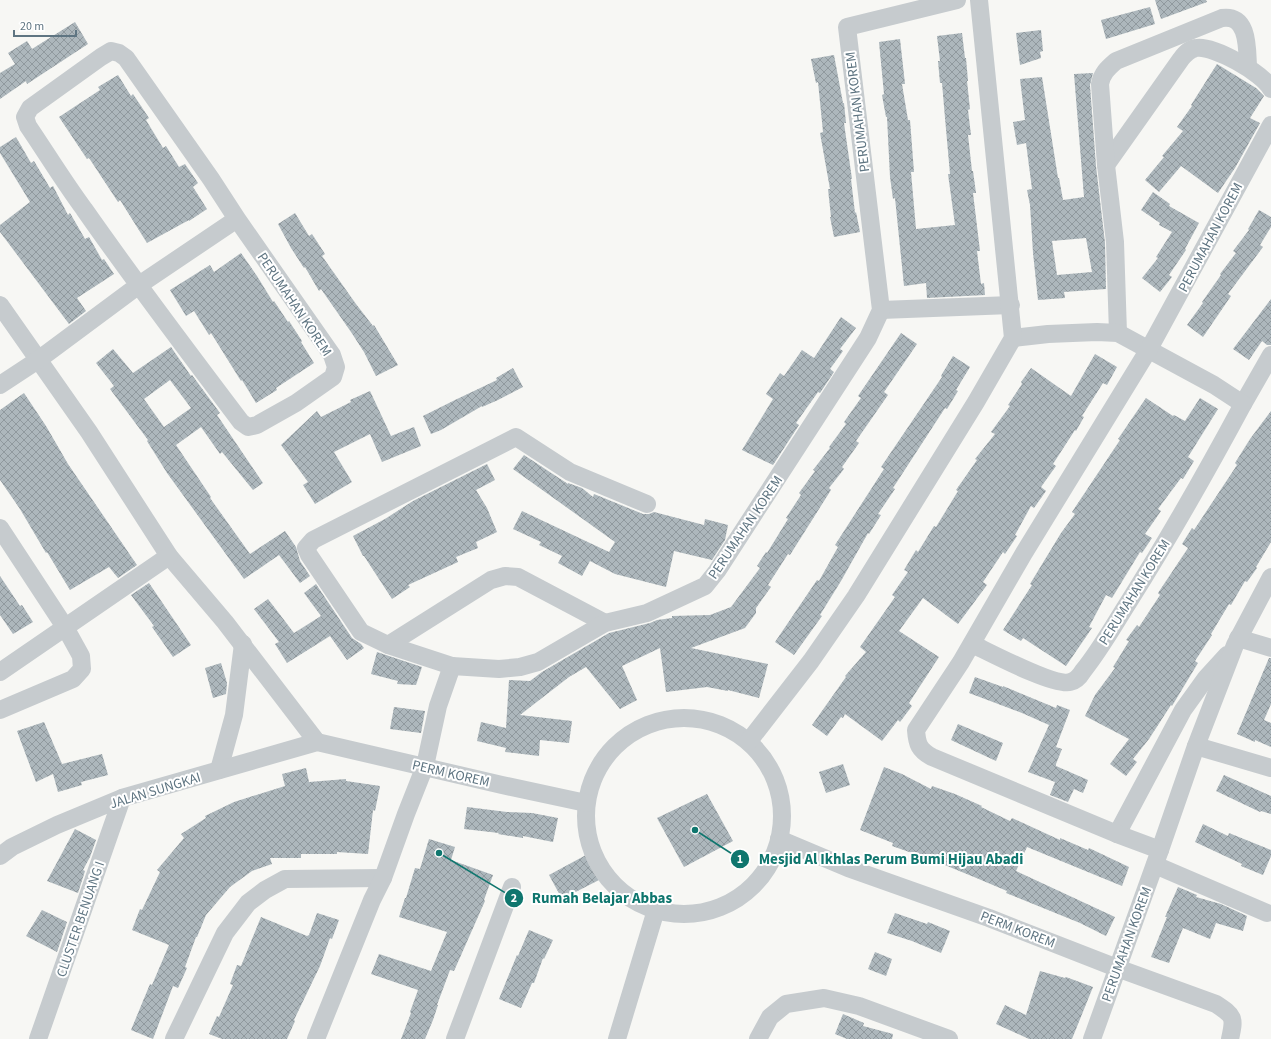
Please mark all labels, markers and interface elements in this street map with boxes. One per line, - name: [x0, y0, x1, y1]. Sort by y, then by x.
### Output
- scale bar: [14, 12, 76, 38]
- text: 20 m: [20, 18, 44, 35]
- street label: PERUMAHAN KOREM: [841, 50, 875, 173]
- street label: PERUMAHAN KOREM: [1174, 179, 1248, 296]
- street label: PERUMAHAN KOREM: [252, 249, 336, 360]
- street label: PERUMAHAN KOREM: [704, 472, 788, 583]
- street label: PERUMAHAN KOREM: [1094, 536, 1175, 649]
- street label: PERM KOREM: [410, 755, 491, 793]
- street label: JALAN SUNGKAI: [107, 768, 203, 814]
- callout: Mesjid Al Ikhlas Perum Bumi Hijau Abadi: [730, 845, 1031, 872]
- text: Mesjid Al Ikhlas Perum Bumi Hijau Abadi: [759, 849, 1023, 870]
- text: 1: [737, 851, 743, 868]
- street label: CLUSTER BENUANG I: [52, 859, 110, 980]
- callout: Rumah Belajar Abbas: [504, 884, 681, 911]
- street label: PERUMAHAN KOREM: [1097, 884, 1157, 1005]
- text: Rumah Belajar Abbas: [532, 888, 673, 909]
- text: 2: [511, 890, 517, 907]
- street label: PERM KOREM: [977, 906, 1058, 953]

